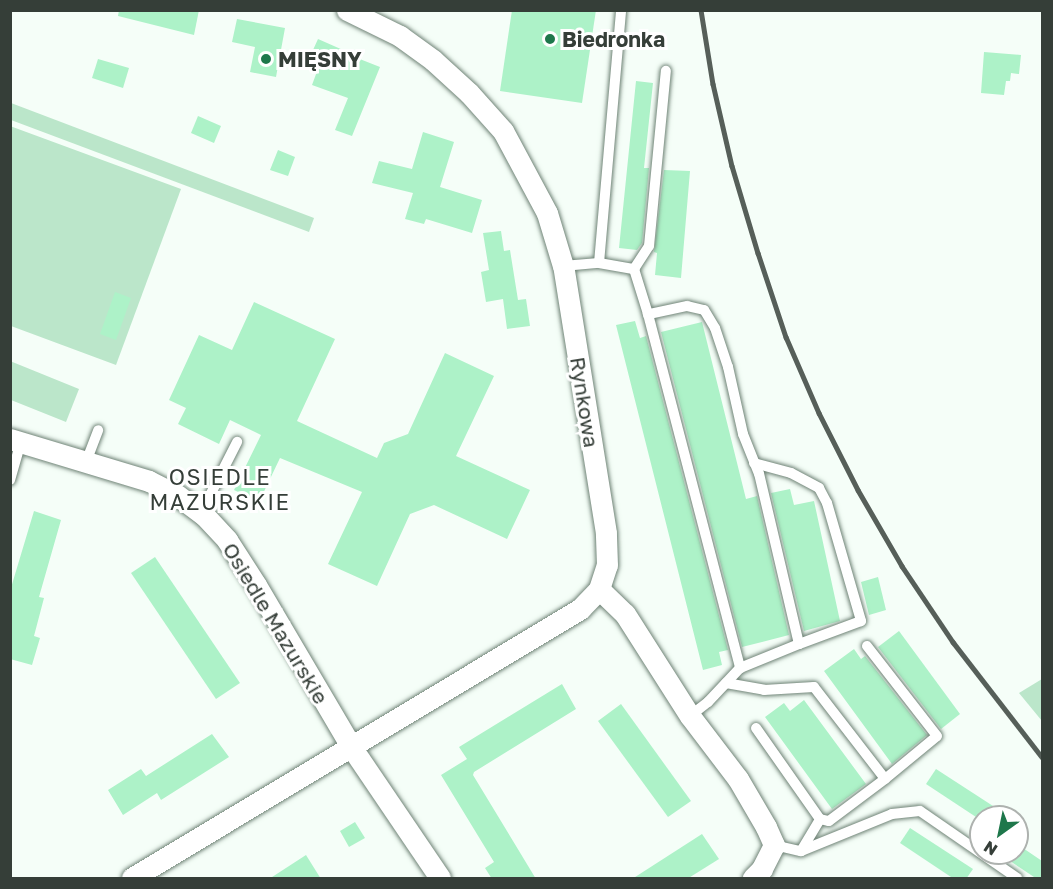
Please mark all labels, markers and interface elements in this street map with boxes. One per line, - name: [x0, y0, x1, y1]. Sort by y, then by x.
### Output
- place label: Biedronka: [562, 26, 665, 52]
- marker: Biedronka: [543, 32, 557, 46]
- place label: MIĘSNY: [278, 46, 362, 72]
- marker: MIĘSNY: [259, 52, 273, 66]
- street label: Rynkowa: [565, 355, 605, 449]
- district label: OSIEDLE MAZURSKIE: [150, 463, 290, 514]
- street label: Osiedle Mazurskie: [218, 538, 334, 708]
- north arrow: [969, 805, 1029, 865]
- text: N: [980, 837, 1001, 860]

